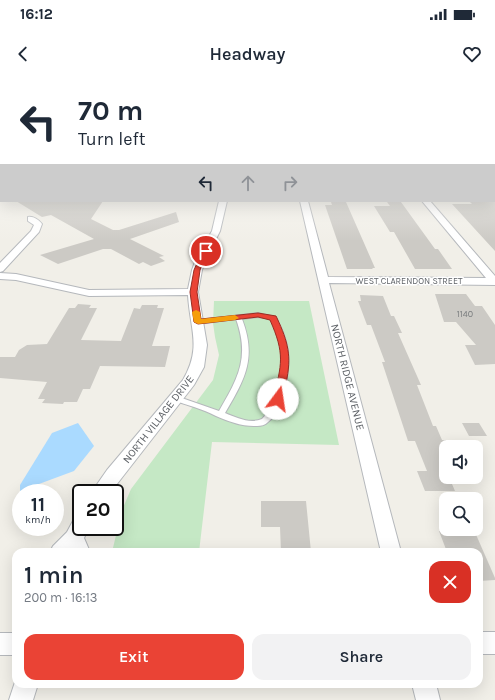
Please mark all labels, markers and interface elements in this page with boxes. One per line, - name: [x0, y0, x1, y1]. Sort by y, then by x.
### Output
- text: 16:12: [20, 5, 53, 23]
- icon: back: [12, 43, 34, 65]
- text: Headway: [210, 43, 286, 65]
- icon: heart: [461, 43, 483, 65]
- text: 70 m: [78, 94, 143, 127]
- icon: left: [12, 96, 64, 148]
- text: Turn left: [78, 128, 146, 150]
- icon: left: [195, 172, 217, 194]
- icon: ahead: [237, 172, 259, 194]
- icon: right: [279, 172, 301, 194]
- pin: [189, 234, 223, 268]
- icon: arrive: [195, 240, 217, 262]
- street label: WEST CLARENDON STREET: [356, 276, 463, 286]
- house number: 1140: [457, 309, 473, 319]
- street label: NORTH RIDGE AVENUE: [328, 323, 367, 432]
- street label: NORTH VILLAGE DRIVE: [120, 373, 197, 466]
- position arrow: [257, 378, 299, 420]
- map controls: [439, 440, 483, 536]
- button: sound: [439, 440, 483, 484]
- speed limit sign: 20: [72, 484, 124, 536]
- button: search: [439, 492, 483, 536]
- text: 11: [31, 493, 45, 516]
- text: km/h: [25, 514, 51, 526]
- text: 1 min: [24, 561, 84, 589]
- button: close: [429, 561, 471, 603]
- text: 200 m · 16:13: [24, 590, 97, 605]
- button: Exit: [24, 634, 244, 680]
- button: Share: [252, 634, 471, 680]

